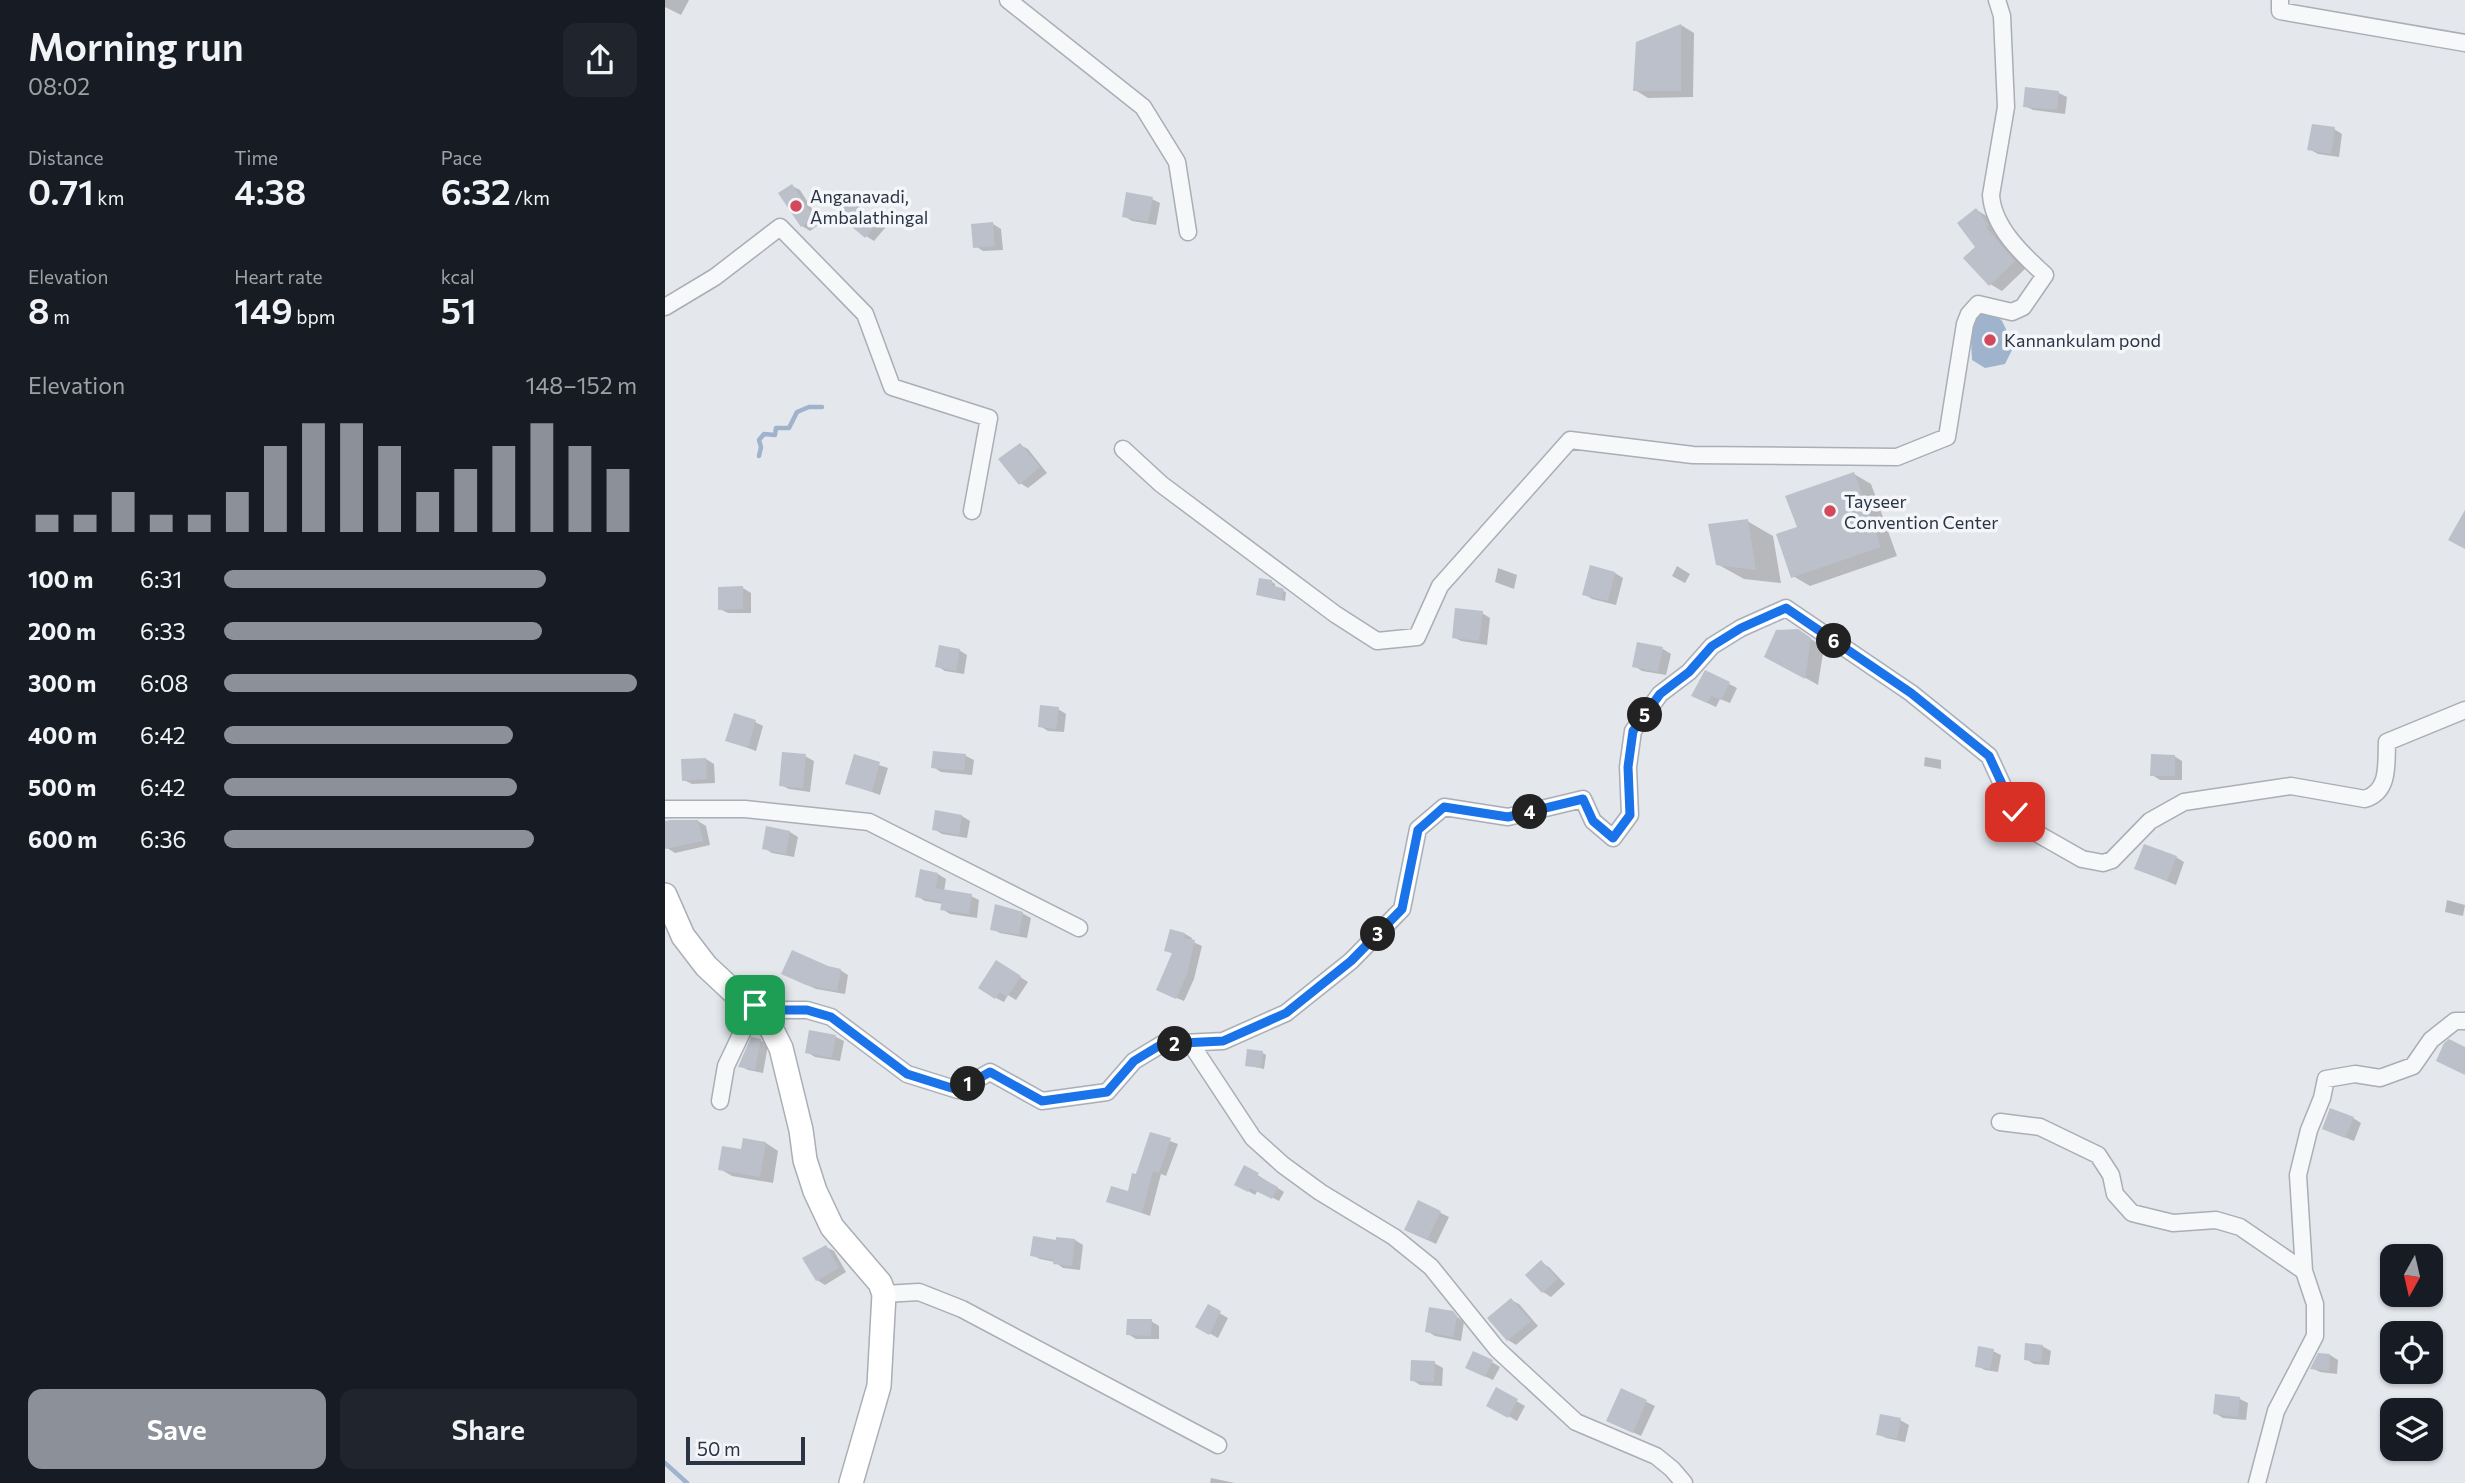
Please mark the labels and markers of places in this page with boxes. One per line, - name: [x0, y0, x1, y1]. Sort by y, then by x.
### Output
- place label: Anganavadi, Ambalathingal: [810, 185, 928, 228]
- marker: Anganavadi, Ambalathingal: [788, 198, 804, 214]
- place label: Kannankulam pond: [2004, 329, 2161, 351]
- marker: Kannankulam pond: [1982, 332, 1998, 348]
- place label: Tayseer Convention Center: [1844, 490, 1999, 533]
- marker: Tayseer Convention Center: [1822, 503, 1838, 519]
- pin: 6: [1817, 624, 1851, 658]
- pin: 5: [1627, 698, 1663, 732]
- pin: [1985, 782, 2045, 842]
- pin: 4: [1513, 794, 1547, 830]
- pin: 3: [1361, 916, 1395, 951]
- pin: [725, 975, 785, 1035]
- pin: 2: [1157, 1026, 1193, 1062]
- pin: 1: [951, 1066, 985, 1102]

